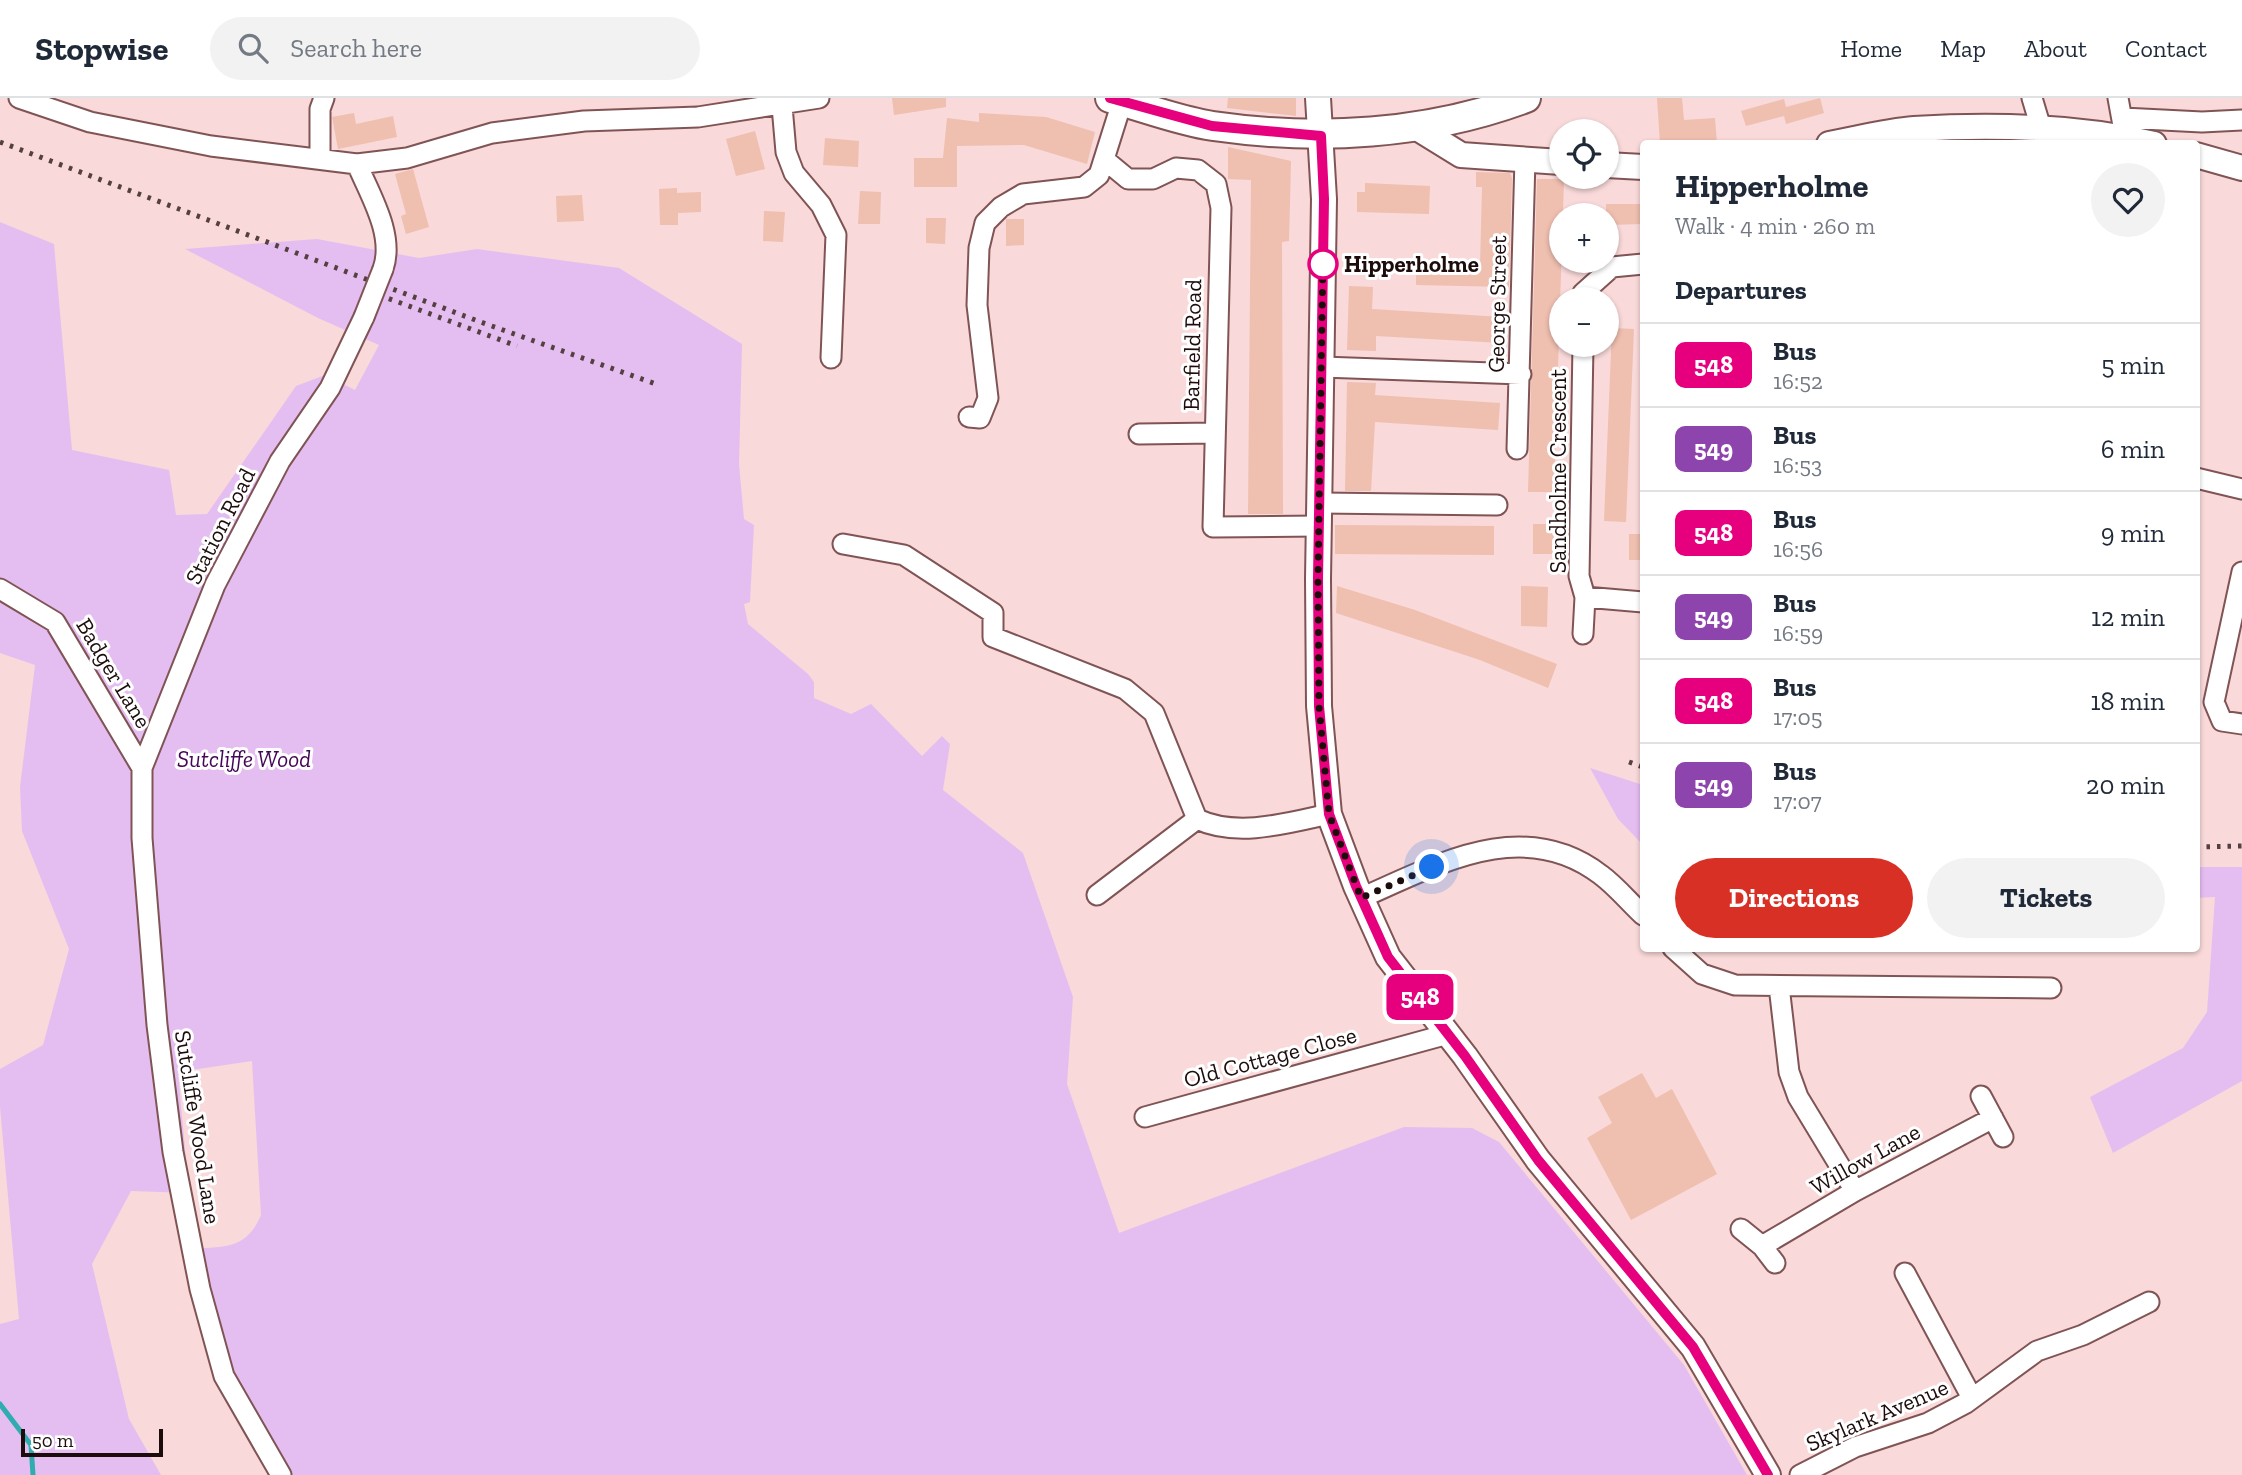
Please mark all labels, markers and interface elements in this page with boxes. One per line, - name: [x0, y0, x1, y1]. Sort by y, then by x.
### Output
- search box: [210, 17, 700, 80]
- text: Stopwise: [35, 29, 168, 68]
- icon: search: [234, 29, 272, 67]
- text: Search here: [290, 32, 422, 64]
- text: Home: [1840, 34, 1902, 63]
- text: Map: [1940, 34, 1986, 63]
- text: About: [2024, 34, 2087, 63]
- text: Contact: [2125, 34, 2207, 63]
- map controls: [1549, 119, 1619, 357]
- button: locate: [1549, 119, 1619, 189]
- button: heart: [2091, 163, 2165, 237]
- text: Hipperholme: [1675, 166, 1868, 205]
- button: +: [1549, 203, 1619, 273]
- text: Walk · 4 min · 260 m: [1675, 212, 1875, 240]
- street label: George Street: [1482, 235, 1512, 373]
- marker: Hipperholme: [1308, 249, 1338, 279]
- place label: Hipperholme: [1344, 250, 1479, 278]
- text: Departures: [1675, 274, 1807, 306]
- street label: Barfield Road: [1177, 278, 1207, 411]
- button: −: [1549, 287, 1619, 357]
- text: Bus: [1773, 335, 1816, 367]
- text: 5 min: [2101, 349, 2165, 381]
- text: 548: [1694, 350, 1733, 379]
- text: 16:52: [1773, 367, 1823, 395]
- street label: Sandholme Crescent: [1544, 368, 1572, 573]
- text: Bus: [1773, 419, 1816, 451]
- text: 6 min: [2101, 433, 2165, 465]
- text: 549: [1694, 434, 1733, 463]
- text: 16:53: [1773, 451, 1822, 479]
- street label: Station Road: [179, 463, 261, 589]
- text: Bus: [1773, 503, 1816, 535]
- text: 9 min: [2101, 517, 2165, 549]
- text: 548: [1694, 518, 1733, 547]
- text: 16:56: [1773, 535, 1823, 563]
- text: Bus: [1773, 587, 1816, 619]
- text: 12 min: [2091, 601, 2165, 633]
- text: 549: [1694, 602, 1733, 631]
- street label: Badger Lane: [70, 613, 158, 733]
- text: 16:59: [1773, 619, 1823, 647]
- text: Bus: [1773, 671, 1816, 703]
- text: 18 min: [2090, 685, 2165, 717]
- text: 548: [1694, 686, 1733, 715]
- text: 17:05: [1773, 703, 1822, 731]
- park label: Sutcliffe Wood: [177, 745, 311, 773]
- text: Bus: [1773, 755, 1816, 787]
- text: 20 min: [2086, 769, 2165, 801]
- text: 549: [1694, 770, 1733, 799]
- text: 17:07: [1773, 787, 1822, 815]
- your location: [1414, 849, 1449, 884]
- button: Directions: [1675, 858, 1913, 938]
- button: Tickets: [1927, 858, 2165, 938]
- line badge: 548: [1380, 974, 1460, 1020]
- text: 548: [1400, 982, 1440, 1011]
- street label: Old Cottage Close: [1181, 1020, 1359, 1094]
- street label: Sutcliffe Wood Lane: [169, 1028, 227, 1226]
- street label: Willow Lane: [1805, 1117, 1925, 1201]
- street label: Skylark Avenue: [1802, 1372, 1952, 1458]
- scale bar: [21, 1426, 163, 1458]
- text: 50 m: [32, 1429, 73, 1452]

